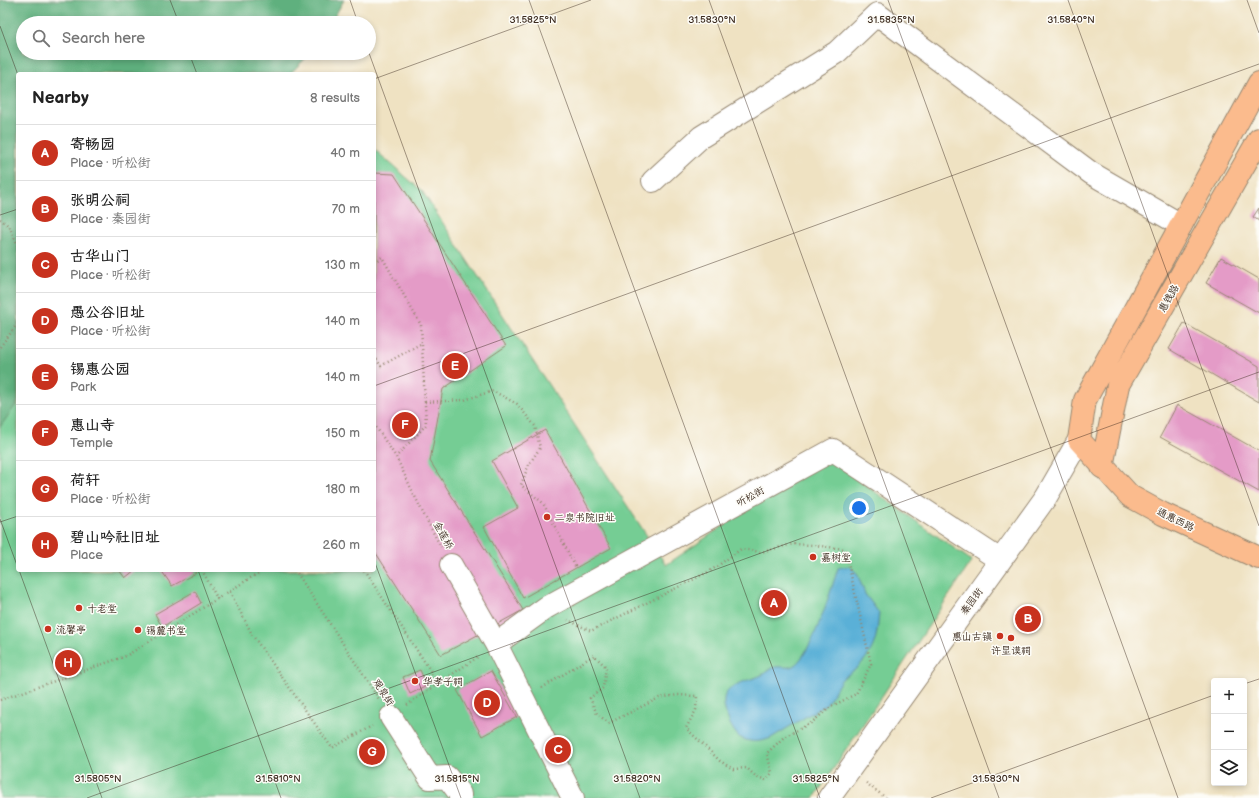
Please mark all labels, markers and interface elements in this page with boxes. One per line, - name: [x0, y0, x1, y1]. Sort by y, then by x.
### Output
- text: 31.5825°N: [509, 14, 557, 26]
- text: 31.5830°N: [688, 14, 736, 26]
- text: 31.5835°N: [867, 14, 915, 26]
- text: 31.5840°N: [1047, 14, 1095, 26]
- search box: [16, 16, 376, 60]
- icon: search: [30, 27, 52, 49]
- text: Search here: [62, 29, 145, 48]
- text: Nearby: [32, 88, 89, 108]
- text: 8 results: [310, 90, 360, 106]
- text: 寄畅园: [70, 135, 115, 154]
- text: A: [41, 145, 49, 161]
- text: 40 m: [330, 145, 360, 161]
- text: Place · 听松街: [70, 155, 150, 171]
- text: 张明公祠: [70, 191, 130, 210]
- text: B: [40, 201, 50, 217]
- text: 70 m: [332, 201, 360, 217]
- text: Place · 秦园街: [70, 211, 150, 227]
- text: 古华山门: [70, 247, 130, 266]
- text: C: [40, 257, 50, 273]
- text: 130 m: [325, 257, 360, 273]
- text: Place · 听松街: [70, 267, 150, 283]
- street label: 惠钱路: [1156, 283, 1182, 314]
- text: 愚公谷旧址: [70, 303, 145, 322]
- text: D: [40, 313, 50, 329]
- text: 140 m: [325, 313, 360, 329]
- text: Place · 听松街: [70, 323, 150, 339]
- pin: E: [442, 351, 468, 381]
- text: 锡惠公园: [70, 360, 130, 379]
- text: E: [41, 369, 49, 385]
- text: 140 m: [325, 369, 360, 385]
- text: Park: [70, 379, 96, 395]
- pin: F: [392, 410, 418, 440]
- text: 惠山寺: [70, 416, 115, 435]
- text: F: [41, 425, 49, 441]
- text: 150 m: [326, 425, 360, 441]
- text: Temple: [70, 435, 113, 451]
- text: 荷轩: [70, 471, 100, 490]
- text: G: [40, 481, 50, 497]
- text: 180 m: [325, 481, 360, 497]
- street label: 听松街: [734, 484, 767, 509]
- text: Place · 听松街: [70, 491, 150, 507]
- your location: [849, 498, 869, 518]
- street label: 通惠西路: [1155, 506, 1196, 534]
- marker: 二泉书院旧址: [542, 512, 552, 522]
- place label: 二泉书院旧址: [555, 512, 615, 524]
- street label: 金莲桥: [431, 519, 456, 552]
- text: 碧山吟社旧址: [70, 528, 160, 547]
- text: H: [40, 537, 50, 553]
- text: 260 m: [322, 537, 360, 553]
- text: Place: [70, 547, 103, 563]
- marker: 嘉树堂: [808, 552, 818, 562]
- place label: 嘉树堂: [821, 552, 851, 564]
- street label: 秦园街: [958, 586, 985, 617]
- pin: A: [761, 588, 787, 618]
- marker: 十老堂: [74, 603, 84, 613]
- place label: 十老堂: [87, 603, 117, 615]
- pin: B: [1015, 604, 1041, 634]
- marker: 流馨亭: [43, 624, 53, 634]
- place label: 流馨亭: [56, 624, 86, 636]
- marker: 锡麓书堂: [133, 625, 143, 635]
- place label: 锡麓书堂: [146, 625, 186, 637]
- place label: 惠山古镇: [952, 631, 992, 643]
- marker: 惠山古镇: [995, 631, 1005, 641]
- marker: 许显谟祠: [1006, 633, 1016, 643]
- place label: 许显谟祠: [991, 645, 1031, 657]
- pin: H: [55, 648, 81, 678]
- marker: 华孝子祠: [410, 676, 420, 686]
- place label: 华孝子祠: [423, 676, 463, 688]
- street label: 观泉街: [370, 677, 396, 708]
- map controls: [1211, 678, 1247, 786]
- button: +: [1211, 678, 1247, 714]
- pin: D: [474, 688, 500, 718]
- button: −: [1211, 714, 1247, 750]
- pin: C: [545, 735, 571, 765]
- pin: G: [359, 737, 385, 767]
- button: layers: [1211, 750, 1247, 786]
- text: 31.5805°N: [74, 773, 122, 785]
- text: 31.5810°N: [255, 773, 301, 785]
- text: 31.5815°N: [434, 773, 480, 785]
- text: 31.5820°N: [613, 773, 661, 785]
- text: 31.5825°N: [792, 773, 840, 785]
- text: 31.5830°N: [972, 773, 1020, 785]

